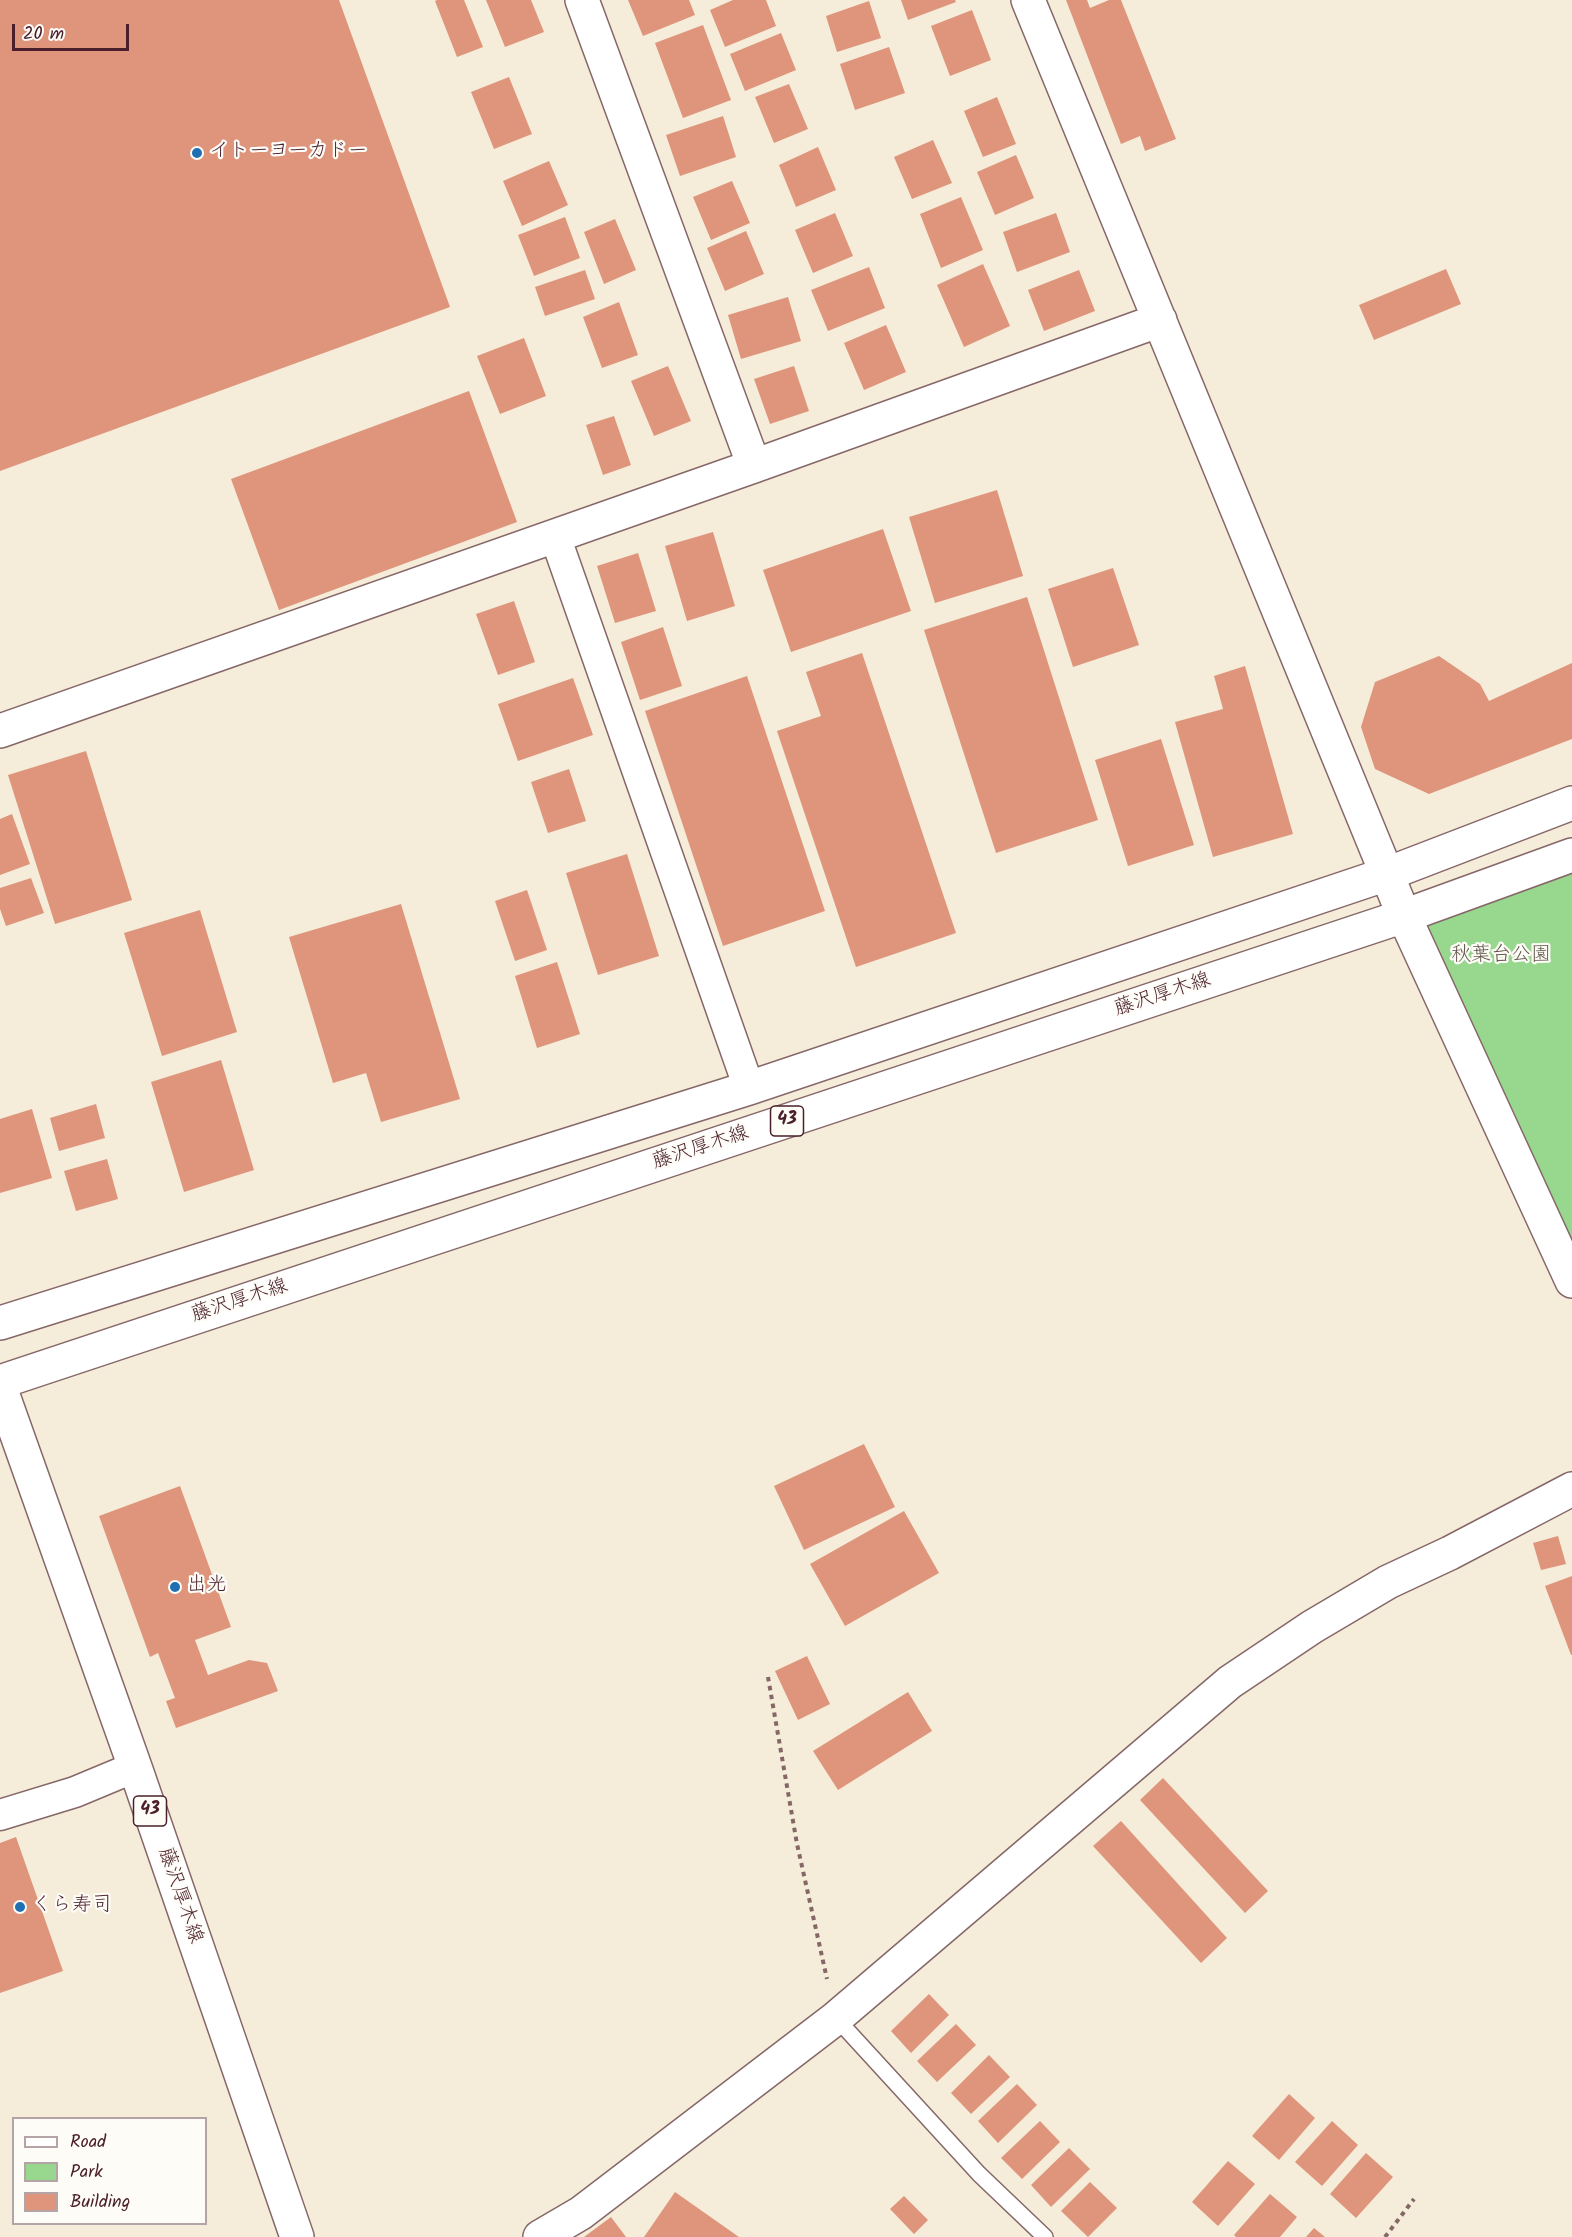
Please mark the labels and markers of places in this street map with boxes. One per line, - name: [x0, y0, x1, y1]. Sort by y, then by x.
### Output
- place label: イトーヨーカドー: [209, 141, 368, 165]
- marker: イトーヨーカドー: [190, 146, 204, 160]
- place label: 出光: [187, 1575, 227, 1599]
- marker: 出光: [168, 1580, 182, 1594]
- place label: くら寿司: [32, 1895, 112, 1919]
- marker: くら寿司: [13, 1900, 27, 1914]

